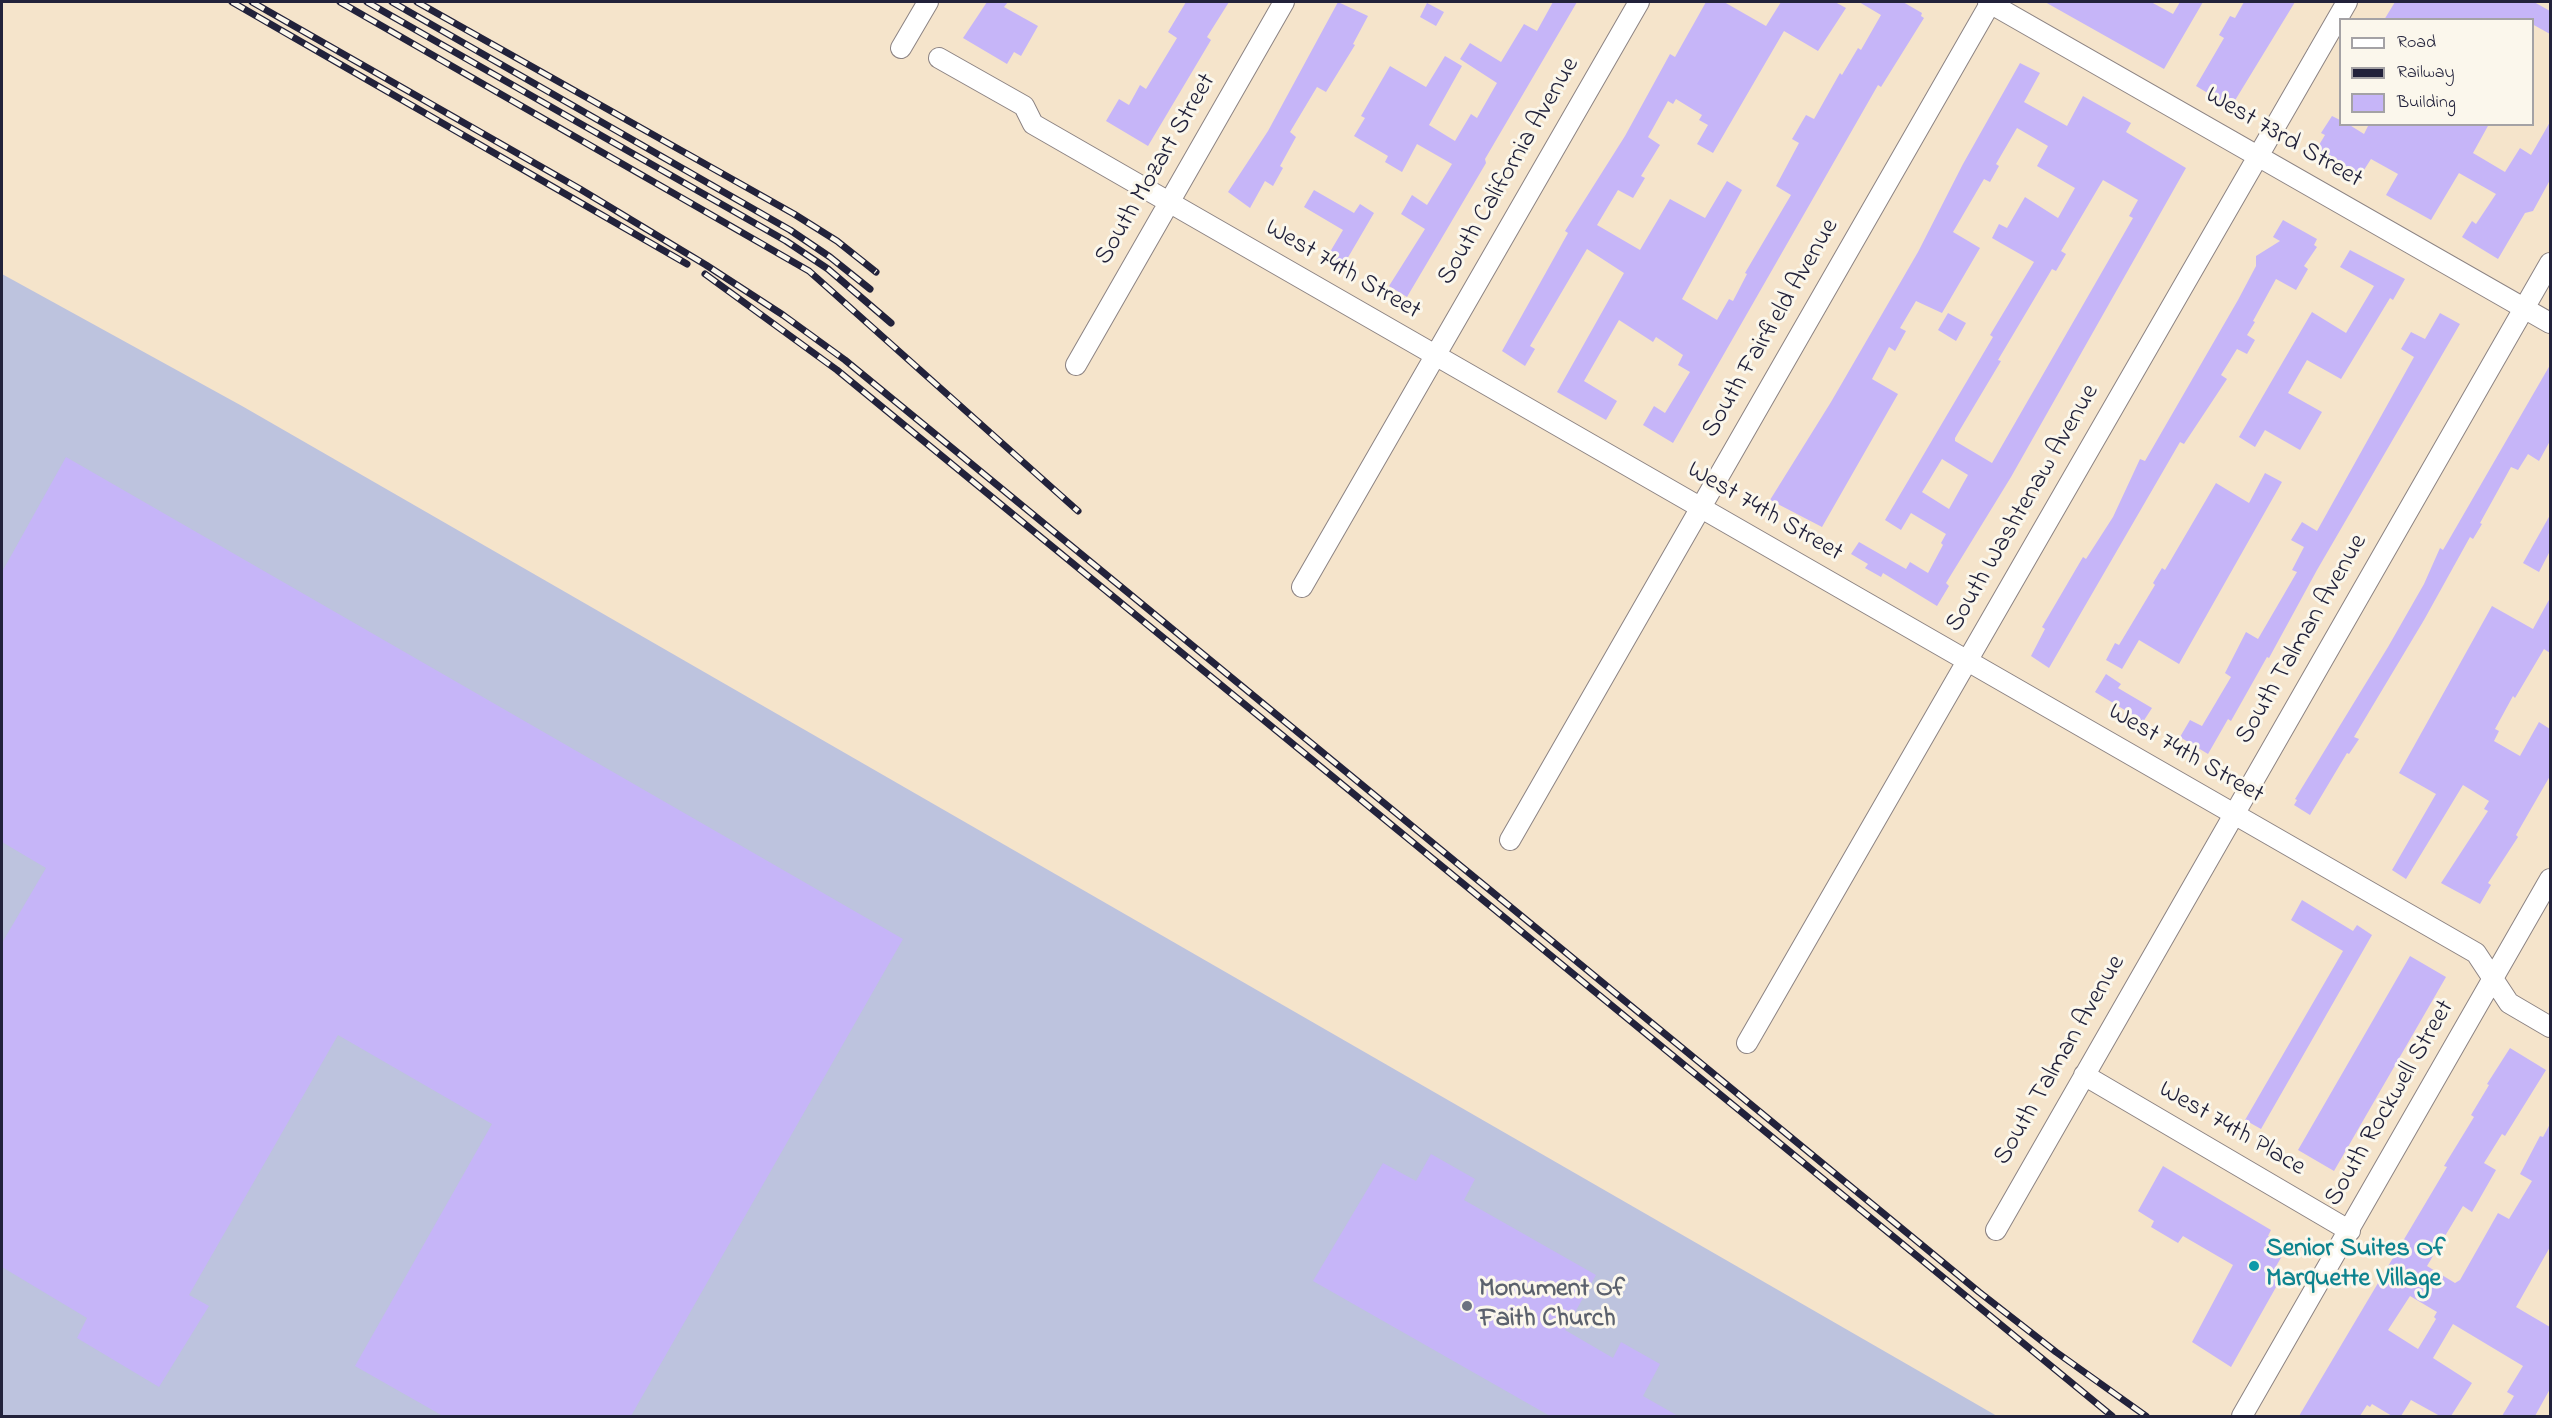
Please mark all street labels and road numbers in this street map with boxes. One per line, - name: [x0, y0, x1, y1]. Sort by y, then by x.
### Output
- street label: South California Avenue: [1432, 53, 1588, 291]
- street label: South Mozart Street: [1090, 69, 1224, 271]
- street label: West 73rd Street: [2199, 81, 2367, 197]
- street label: West 74th Street: [1259, 214, 1425, 328]
- street label: South Fairfield Avenue: [1697, 214, 1847, 444]
- street label: South Washtenaw Avenue: [1940, 380, 2108, 638]
- street label: West 74th Street: [1681, 456, 1847, 570]
- street label: South Talman Avenue: [2230, 530, 2376, 750]
- street label: West 74th Street: [2102, 698, 2268, 812]
- street label: South Talman Avenue: [1988, 951, 2134, 1171]
- street label: South Rockwell Street: [2319, 995, 2463, 1213]
- street label: West 74th Place: [2152, 1075, 2310, 1185]

